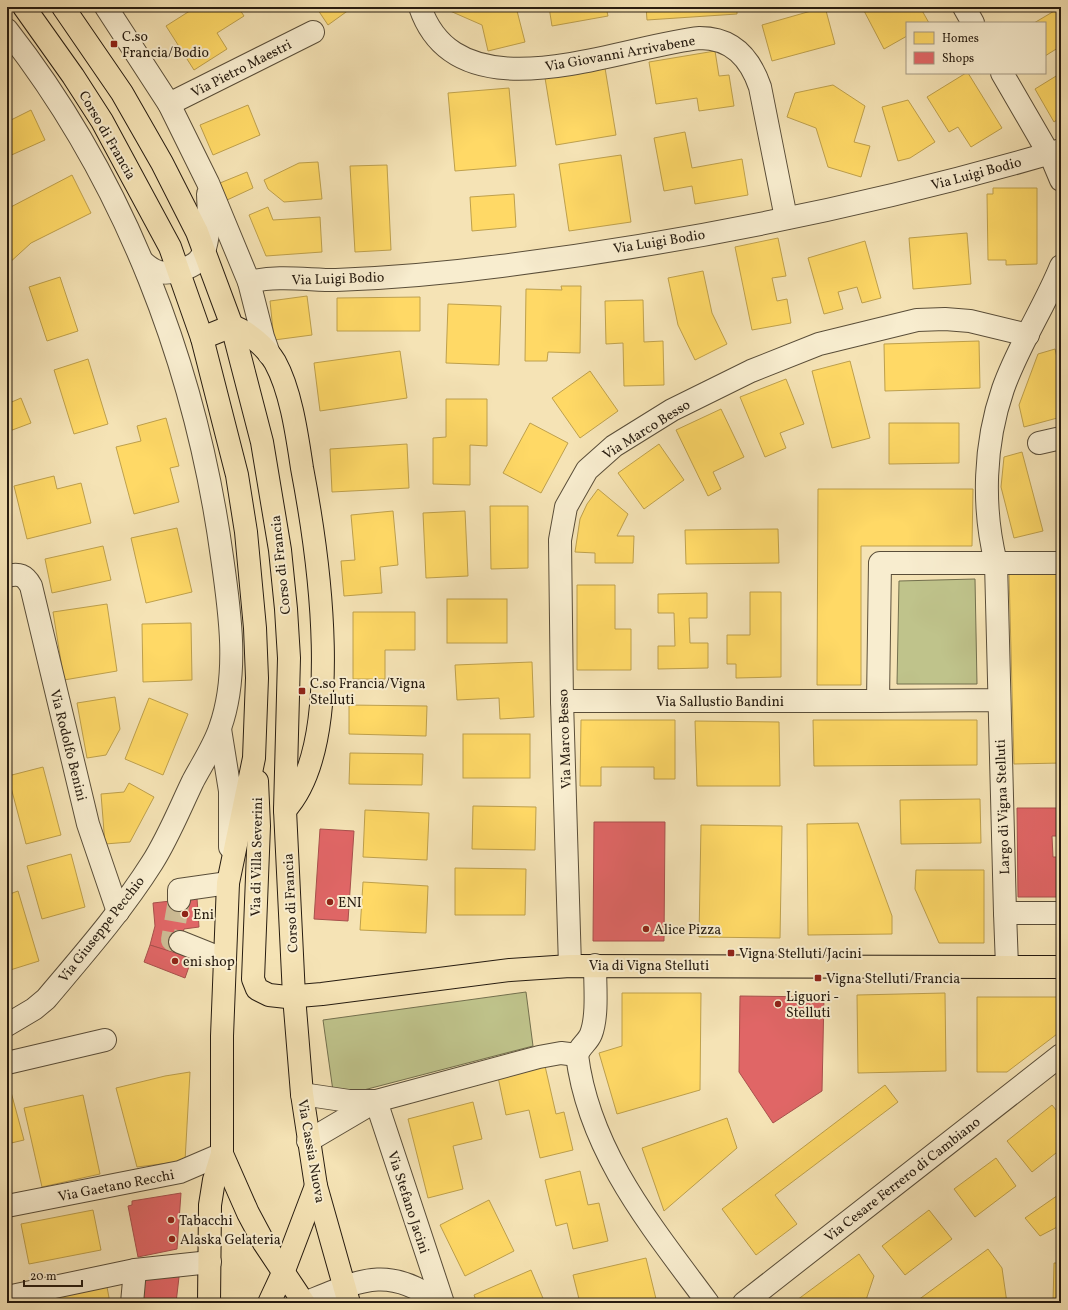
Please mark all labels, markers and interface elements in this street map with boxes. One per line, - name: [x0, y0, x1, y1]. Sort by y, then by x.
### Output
- legend: [906, 22, 1046, 74]
- place label: C.so Francia/Bodio: [122, 28, 209, 63]
- text: Homes: [942, 31, 979, 47]
- street label: Via Giovanni Arrivabene: [544, 32, 697, 77]
- street label: Via Pietro Maestri: [188, 36, 295, 103]
- marker: C.so Francia/Bodio: [109, 39, 119, 49]
- text: Shops: [942, 51, 974, 67]
- street label: Corso di Francia: [74, 88, 140, 184]
- street label: Via Luigi Bodio: [929, 153, 1024, 196]
- street label: Via Luigi Bodio: [612, 226, 707, 259]
- street label: Via Luigi Bodio: [291, 268, 385, 291]
- street label: Via Marco Besso: [599, 396, 694, 465]
- street label: Corso di Francia: [267, 514, 296, 615]
- place label: C.so Francia/Vigna Stelluti: [310, 675, 425, 710]
- marker: C.so Francia/Vigna Stelluti: [297, 686, 307, 696]
- street label: Via Rodolfo Benini: [44, 687, 91, 803]
- street label: Via Marco Besso: [554, 689, 577, 789]
- street label: Via Sallustio Bandini: [656, 693, 784, 712]
- street label: Largo di Vigna Stelluti: [992, 739, 1015, 875]
- street label: Via di Villa Severini: [247, 797, 268, 917]
- street label: Corso di Francia: [279, 853, 304, 953]
- street label: Via Giuseppe Pecchio: [55, 873, 150, 987]
- place label: ENI: [338, 894, 362, 913]
- marker: ENI: [325, 897, 335, 907]
- place label: Eni: [193, 906, 214, 925]
- marker: Eni: [180, 909, 190, 919]
- place label: Alice Pizza: [654, 921, 721, 940]
- marker: Alice Pizza: [641, 924, 651, 934]
- place label: Vigna Stelluti/Jacini: [739, 945, 862, 964]
- marker: Vigna Stelluti/Jacini: [726, 948, 736, 958]
- place label: eni shop: [183, 953, 235, 972]
- marker: eni shop: [170, 956, 180, 966]
- street label: Via di Vigna Stelluti: [589, 957, 709, 976]
- place label: Vigna Stelluti/Francia: [826, 970, 960, 989]
- marker: Vigna Stelluti/Francia: [813, 973, 823, 983]
- place label: Liguori - Stelluti: [786, 988, 839, 1023]
- marker: Liguori - Stelluti: [773, 999, 783, 1009]
- street label: Via Cassia Nuova: [292, 1098, 329, 1205]
- street label: Via Cesare Ferrero di Cambiano: [821, 1113, 985, 1247]
- street label: Via Stefano Jacini: [382, 1149, 433, 1256]
- street label: Via Gaetano Recchi: [57, 1166, 176, 1207]
- place label: Tabacchi: [179, 1212, 233, 1231]
- marker: Tabacchi: [166, 1215, 176, 1225]
- place label: Alaska Gelateria: [180, 1231, 281, 1250]
- marker: Alaska Gelateria: [167, 1234, 177, 1244]
- scale bar: [24, 1262, 82, 1288]
- text: 20 m: [30, 1269, 57, 1285]

